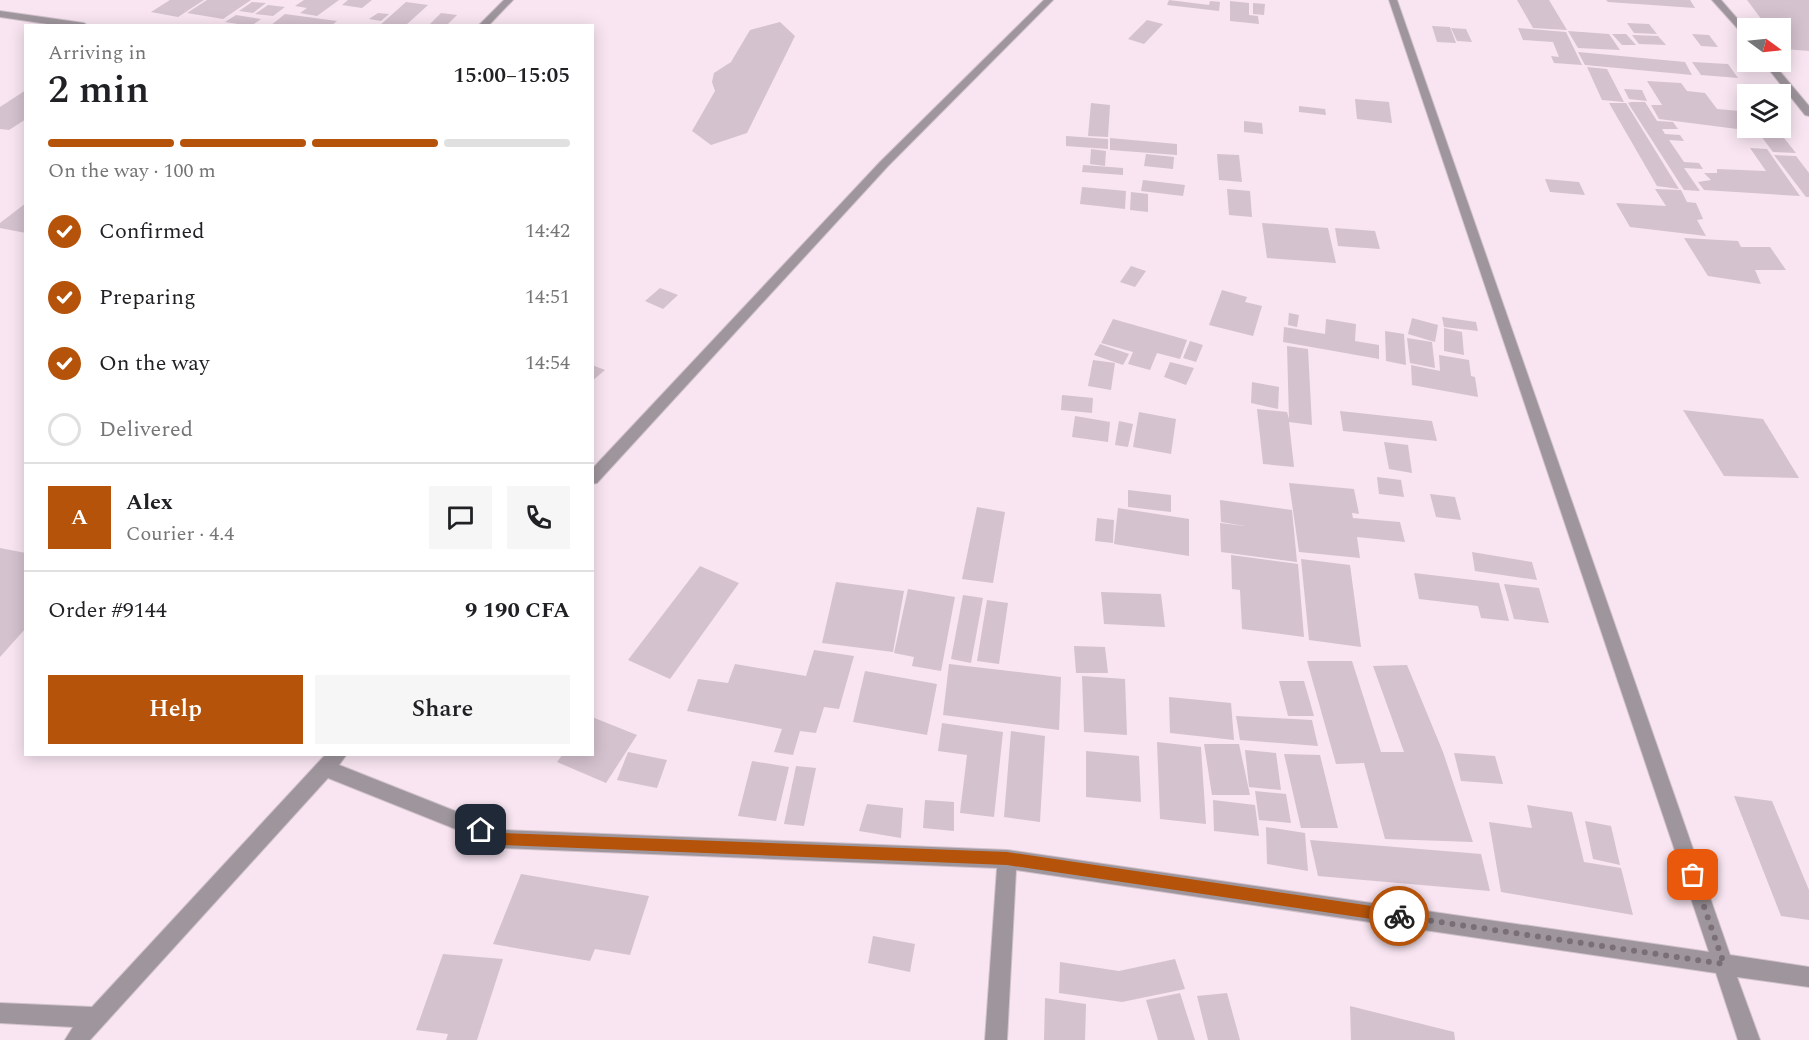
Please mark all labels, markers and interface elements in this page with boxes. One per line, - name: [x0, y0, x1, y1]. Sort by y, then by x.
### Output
- north arrow: [1737, 18, 1791, 72]
- map controls: [1737, 18, 1791, 138]
- text: Arriving in: [48, 38, 146, 68]
- text: 15:00–15:05: [453, 59, 570, 92]
- text: 2 min: [48, 61, 149, 120]
- button: layers: [1737, 84, 1791, 138]
- text: On the way · 100 m: [48, 156, 216, 186]
- icon: check: [48, 215, 81, 248]
- text: Confirmed: [99, 215, 205, 248]
- text: 14:42: [525, 216, 570, 246]
- icon: check: [48, 281, 81, 314]
- text: Preparing: [99, 281, 196, 314]
- text: 14:51: [525, 282, 570, 312]
- icon: check: [48, 347, 81, 380]
- text: On the way: [99, 347, 210, 380]
- text: 14:54: [525, 348, 570, 378]
- text: Delivered: [99, 413, 193, 446]
- text: Alex: [126, 486, 173, 519]
- button: chat: [429, 486, 492, 549]
- button: phone: [507, 486, 570, 549]
- text: A: [71, 501, 88, 534]
- text: Courier · 4.4: [126, 519, 234, 549]
- text: Order #9144: [48, 594, 167, 627]
- text: 9 190 CFA: [465, 594, 570, 627]
- button: Help: [48, 675, 303, 744]
- button: Share: [315, 675, 570, 744]
- pin: [455, 804, 506, 855]
- icon: home: [464, 813, 497, 846]
- pin: [1667, 849, 1718, 900]
- icon: bag: [1676, 858, 1709, 891]
- courier: [1369, 886, 1429, 946]
- icon: bike: [1383, 900, 1416, 933]

